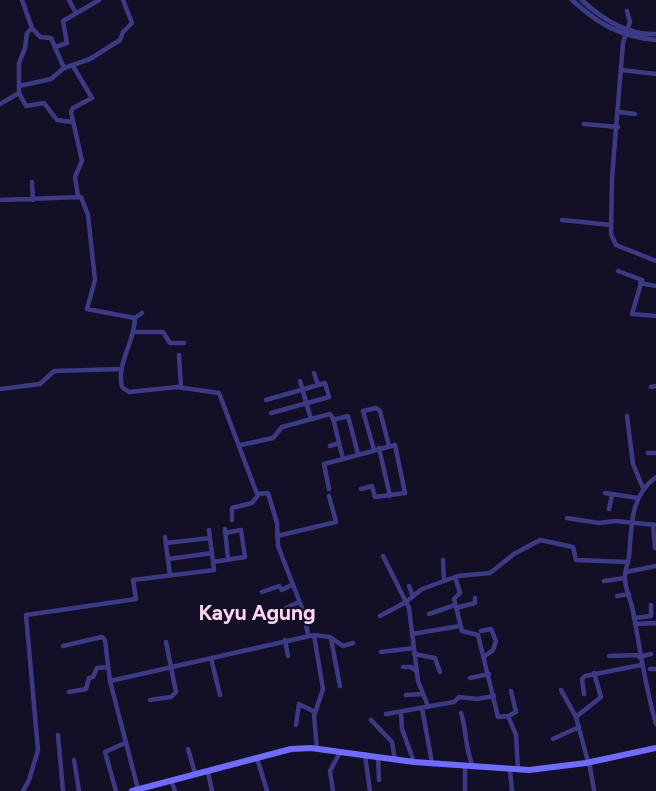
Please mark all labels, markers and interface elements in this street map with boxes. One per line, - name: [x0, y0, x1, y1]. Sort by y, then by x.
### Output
- district label: Kayu Agung: [198, 601, 316, 627]

